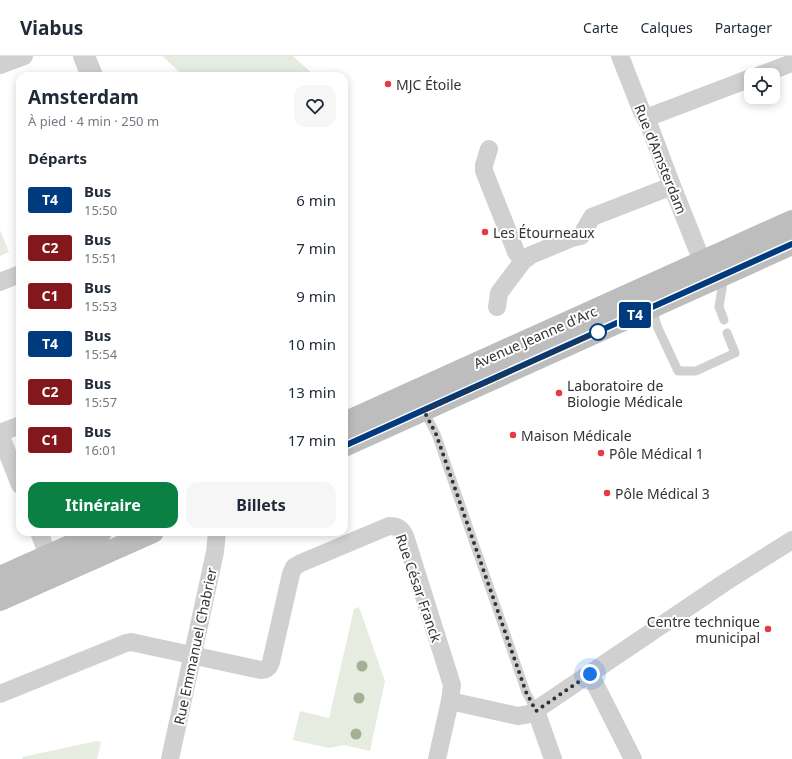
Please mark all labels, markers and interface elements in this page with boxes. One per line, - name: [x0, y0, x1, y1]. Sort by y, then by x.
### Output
- text: Viabus: [20, 15, 83, 41]
- text: Carte: [583, 18, 619, 37]
- text: Calques: [641, 18, 693, 37]
- text: Partager: [715, 18, 772, 37]
- map controls: [744, 68, 780, 104]
- button: locate: [744, 68, 780, 104]
- place label: MJC Étoile: [396, 75, 462, 94]
- marker: MJC Étoile: [383, 79, 393, 89]
- text: Amsterdam: [28, 84, 139, 110]
- button: heart: [294, 85, 336, 127]
- street label: Rue d'Amsterdam: [630, 101, 692, 217]
- text: À pied · 4 min · 250 m: [28, 112, 159, 130]
- text: Départs: [28, 148, 87, 168]
- text: Bus: [84, 181, 111, 201]
- text: T4: [42, 190, 58, 209]
- text: 6 min: [296, 190, 336, 210]
- text: 15:50: [84, 201, 117, 219]
- place label: Les Étourneaux: [493, 223, 595, 242]
- marker: Les Étourneaux: [480, 227, 490, 237]
- text: Bus: [84, 229, 111, 249]
- text: C2: [42, 238, 59, 257]
- text: 7 min: [296, 238, 336, 258]
- text: 15:51: [84, 249, 117, 267]
- text: Bus: [84, 277, 111, 297]
- text: C1: [42, 286, 59, 305]
- text: 9 min: [296, 286, 336, 306]
- text: 15:53: [84, 297, 117, 315]
- street label: Avenue Jeanne d'Arc: [470, 301, 600, 373]
- line badge: T4: [617, 302, 653, 328]
- text: T4: [627, 305, 643, 324]
- unlabelled marker: [589, 323, 607, 341]
- text: Bus: [84, 325, 111, 345]
- text: T4: [42, 334, 58, 353]
- text: 10 min: [288, 334, 336, 354]
- text: 15:54: [84, 345, 117, 363]
- text: Bus: [84, 373, 111, 393]
- place label: Laboratoire de Biologie Médicale: [567, 376, 683, 411]
- text: C2: [42, 382, 59, 401]
- text: 13 min: [288, 382, 336, 402]
- marker: Laboratoire de Biologie Médicale: [554, 388, 564, 398]
- text: 15:57: [84, 393, 117, 411]
- text: Bus: [84, 421, 111, 441]
- place label: Maison Médicale: [521, 426, 632, 445]
- text: C1: [42, 430, 59, 449]
- text: 17 min: [288, 430, 336, 450]
- marker: Maison Médicale: [508, 430, 518, 440]
- text: 16:01: [84, 441, 117, 459]
- place label: Pôle Médical 1: [609, 444, 704, 463]
- marker: Pôle Médical 1: [596, 448, 606, 458]
- button: Itinéraire: [28, 482, 178, 528]
- button: Billets: [186, 482, 336, 528]
- place label: Pôle Médical 3: [615, 484, 710, 503]
- marker: Pôle Médical 3: [602, 488, 612, 498]
- street label: Rue César Franck: [392, 531, 447, 645]
- street label: Rue Emmanuel Chabrier: [169, 565, 221, 726]
- place label: Centre technique municipal: [647, 612, 760, 647]
- marker: Centre technique municipal: [763, 624, 773, 634]
- your location: [580, 664, 600, 684]

